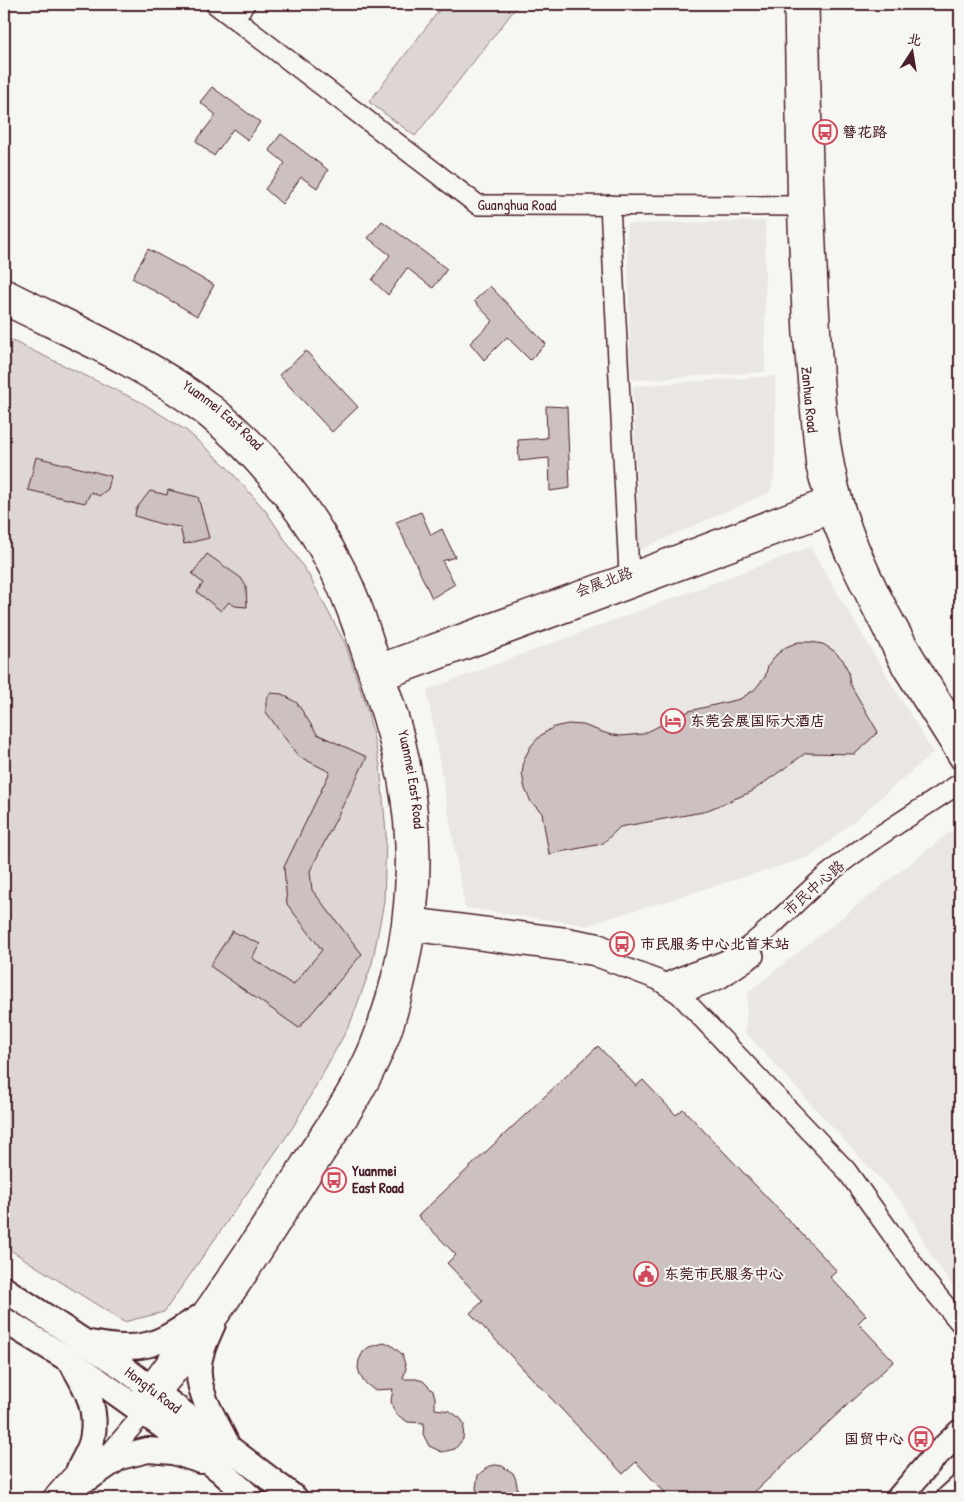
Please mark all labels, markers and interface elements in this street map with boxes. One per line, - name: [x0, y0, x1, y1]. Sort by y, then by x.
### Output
- north arrow: [886, 28, 936, 78]
- text: 北: [906, 28, 924, 50]
- bus stop icon: 簪花路: [812, 119, 838, 145]
- place label: 簪花路: [842, 121, 887, 142]
- street label: Guanghua Road: [478, 194, 557, 215]
- street label: Zanhua Road: [796, 365, 824, 434]
- street label: Yuanmei East Road: [179, 374, 269, 455]
- street label: 会展北路: [572, 561, 636, 602]
- hotel icon: 东莞会展国际大酒店: [660, 708, 686, 734]
- place label: 东莞会展国际大酒店: [690, 710, 825, 731]
- street label: Yuanmei East Road: [393, 728, 430, 830]
- street label: 市民中心路: [778, 855, 849, 920]
- bus stop icon: 市民服务中心北首末站: [609, 931, 635, 957]
- place label: 市民服务中心北首末站: [640, 933, 790, 954]
- place label: Yuanmei East Road: [352, 1160, 404, 1198]
- bus stop icon: Yuanmei East Road: [321, 1167, 347, 1193]
- public building icon: 东莞市民服务中心: [633, 1261, 659, 1287]
- place label: 东莞市民服务中心: [664, 1263, 784, 1284]
- street label: Hongfu Road: [121, 1361, 186, 1418]
- bus stop icon: 国贸中心: [908, 1426, 934, 1452]
- place label: 国贸中心: [844, 1428, 904, 1449]

